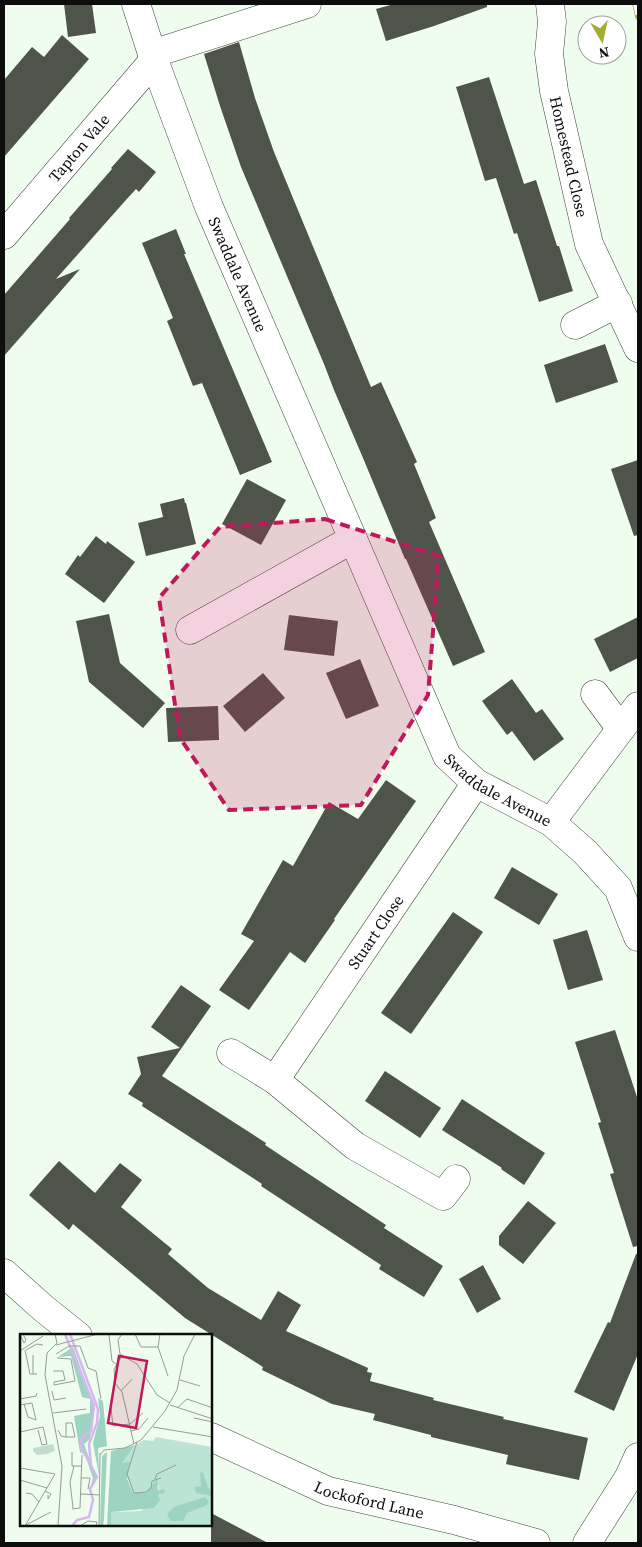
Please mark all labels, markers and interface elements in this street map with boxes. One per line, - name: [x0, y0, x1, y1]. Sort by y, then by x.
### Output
- north arrow: [577, 15, 627, 65]
- text: N: [597, 42, 611, 64]
- street label: Homestead Close: [545, 94, 594, 219]
- street label: Tapton Vale: [43, 109, 114, 187]
- street label: Swaddale Avenue: [203, 213, 273, 335]
- street label: Swaddale Avenue: [440, 748, 556, 831]
- street label: Stuart Close: [342, 890, 408, 973]
- inset map: [20, 1334, 212, 1527]
- street label: Lockoford Lane: [311, 1475, 426, 1524]

